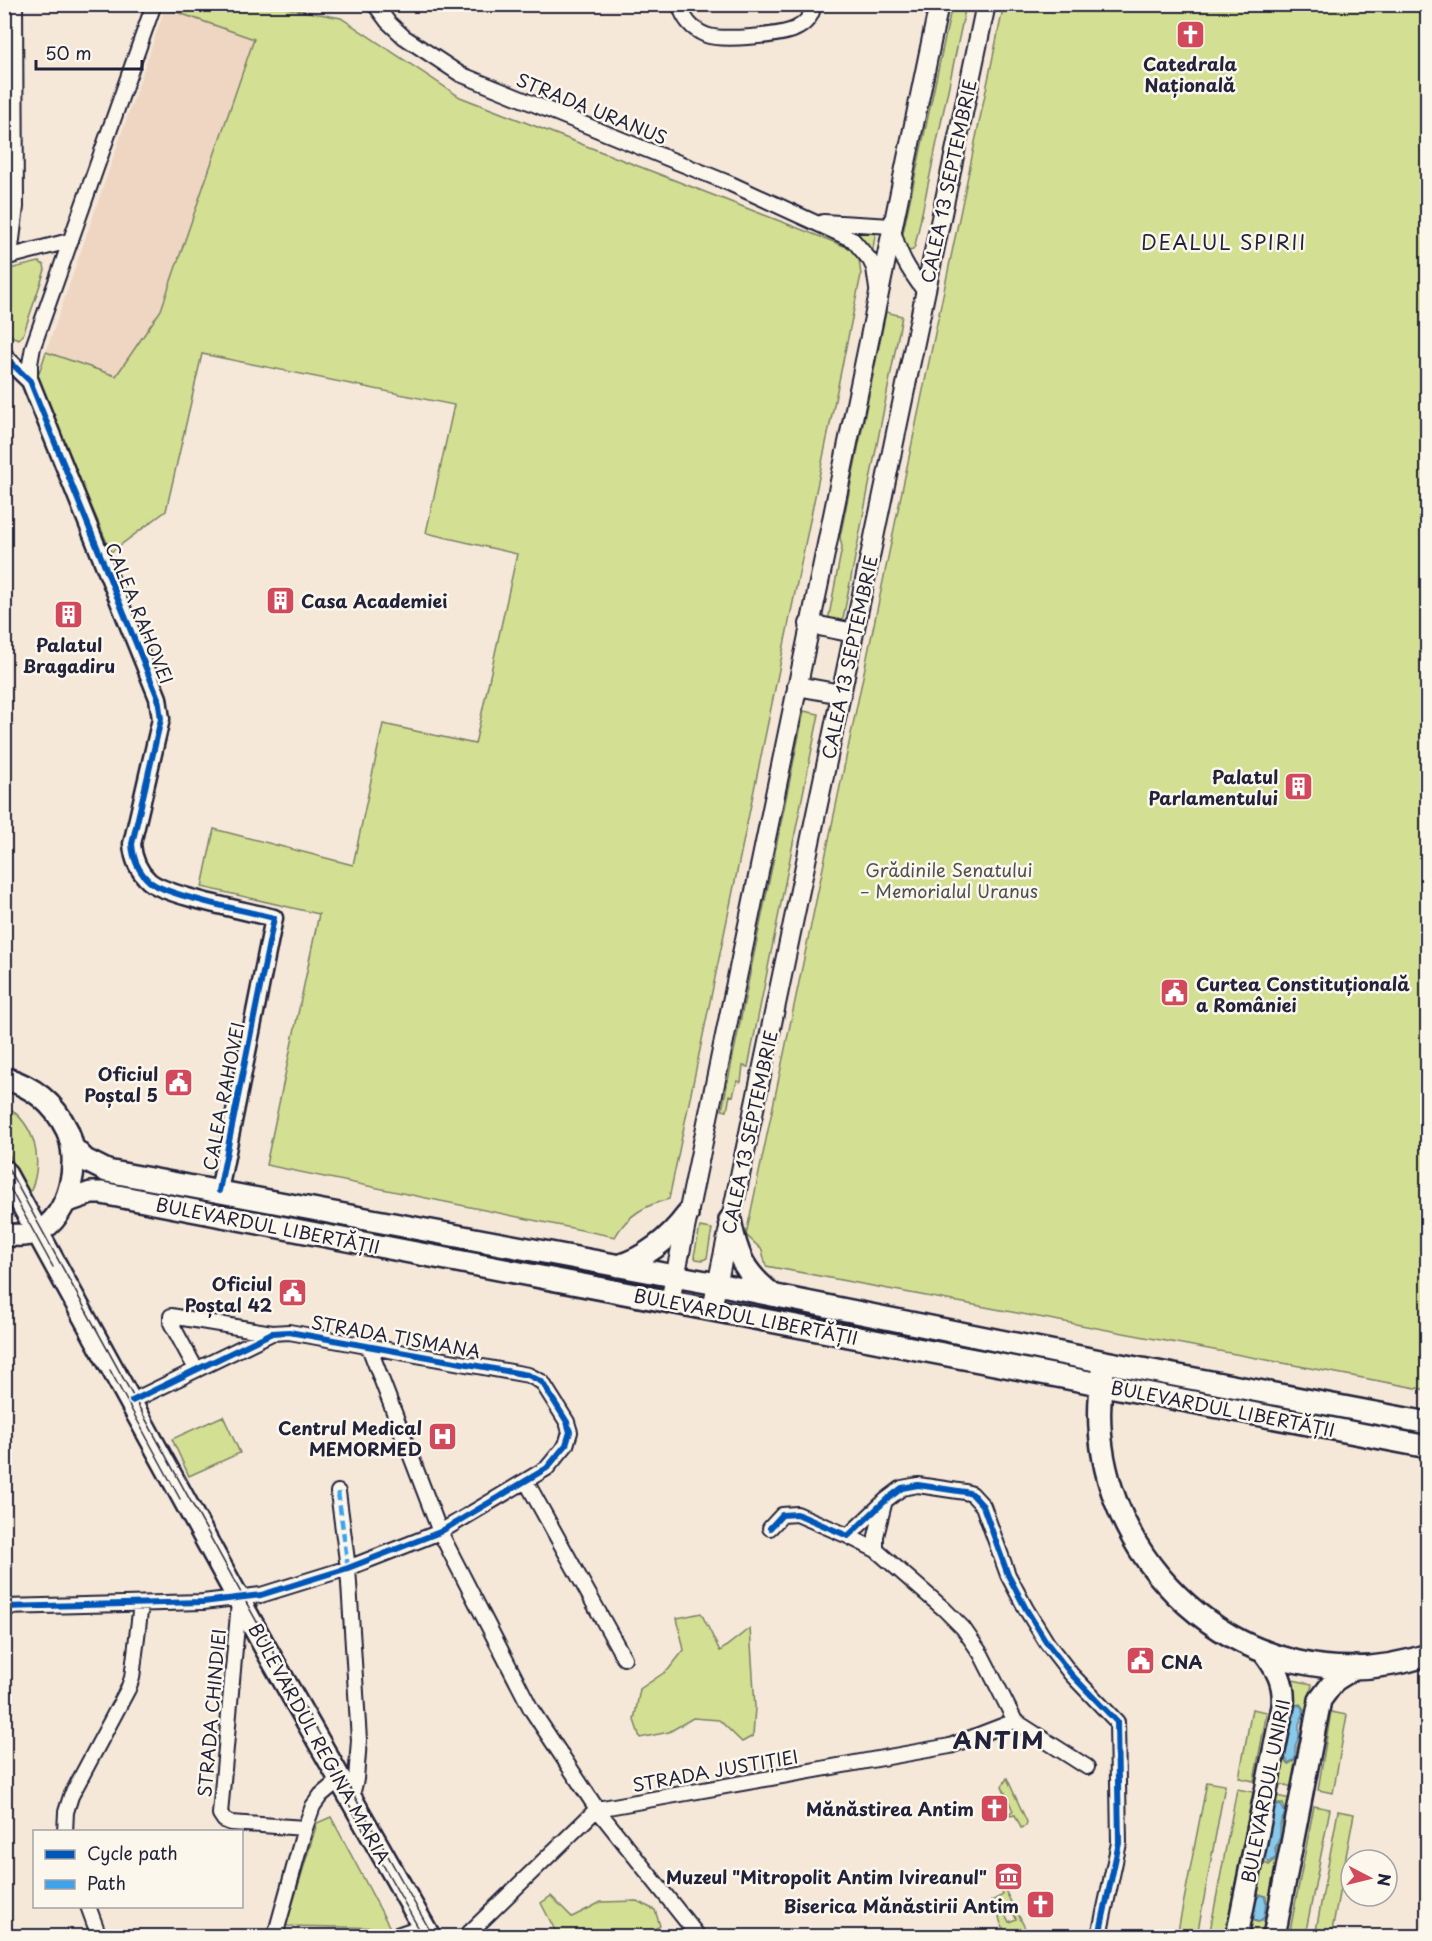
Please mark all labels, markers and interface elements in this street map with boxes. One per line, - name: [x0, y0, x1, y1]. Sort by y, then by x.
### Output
- church icon: Catedrala Națională: [1174, 18, 1206, 50]
- scale bar: [36, 33, 142, 71]
- text: 50 m: [45, 39, 92, 66]
- place label: Catedrala Națională: [1143, 50, 1238, 98]
- street label: STRADA URANUS: [512, 65, 672, 151]
- street label: CALEA 13 SEPTEMBRIE: [913, 77, 983, 285]
- district label: DEALUL SPIRII: [1141, 227, 1307, 257]
- street label: CALEA RAHOVEI: [99, 538, 181, 688]
- street label: CALEA 13 SEPTEMBRIE: [814, 553, 884, 761]
- building icon: Casa Academiei: [264, 584, 296, 616]
- place label: Casa Academiei: [301, 587, 447, 614]
- building icon: Palatul Bragadiru: [53, 599, 85, 631]
- place label: Palatul Bragadiru: [23, 631, 115, 679]
- place label: Palatul Parlamentului: [1148, 763, 1278, 811]
- building icon: Palatul Parlamentului: [1283, 770, 1315, 802]
- park label: Grădinile Senatului – Memorialul Uranus: [860, 856, 1038, 904]
- place label: Curtea Constituțională a României: [1196, 970, 1410, 1018]
- public building icon: Curtea Constituțională a României: [1159, 977, 1191, 1009]
- street label: CALEA RAHOVEI: [195, 1019, 251, 1173]
- street label: CALEA 13 SEPTEMBRIE: [714, 1028, 784, 1236]
- place label: Oficiul Poștal 5: [84, 1060, 158, 1108]
- public building icon: Oficiul Poștal 5: [163, 1067, 195, 1099]
- street label: BULEVARDUL LIBERTĂȚII: [154, 1190, 382, 1260]
- place label: Oficiul Poștal 42: [185, 1270, 272, 1318]
- public building icon: Oficiul Poștal 42: [277, 1277, 309, 1309]
- street label: BULEVARDUL LIBERTĂȚII: [632, 1281, 860, 1351]
- street label: STRADA TISMANA: [309, 1308, 483, 1364]
- street label: BULEVARDUL LIBERTĂȚII: [1109, 1373, 1337, 1443]
- place label: Centrul Medical MEMORMED: [278, 1414, 422, 1462]
- hospital icon: Centrul Medical MEMORMED: [427, 1421, 459, 1453]
- street label: BULEVARDUL REGINA MARIA: [242, 1618, 398, 1868]
- street label: STRADA CHINDIEI: [190, 1628, 232, 1798]
- public building icon: CNA: [1124, 1645, 1156, 1677]
- place label: CNA: [1161, 1648, 1203, 1675]
- street label: BULEVARDUL UNIRII: [1234, 1697, 1296, 1885]
- district label: ANTIM: [953, 1721, 1045, 1757]
- street label: STRADA JUSTIȚIEI: [630, 1742, 800, 1798]
- church icon: Mănăstirea Antim: [979, 1792, 1011, 1824]
- place label: Mănăstirea Antim: [806, 1795, 974, 1822]
- legend: [33, 1830, 243, 1908]
- text: Cycle path: [87, 1839, 178, 1866]
- north arrow: [1339, 1848, 1399, 1908]
- museum icon: Muzeul "Mitropolit Antim Ivireanul": [992, 1860, 1024, 1892]
- place label: Muzeul "Mitropolit Antim Ivireanul": [666, 1863, 987, 1890]
- text: Path: [87, 1869, 126, 1896]
- text: N: [1372, 1872, 1398, 1888]
- church icon: Biserica Mănăstirii Antim: [1024, 1889, 1056, 1921]
- place label: Biserica Mănăstirii Antim: [783, 1892, 1019, 1919]

